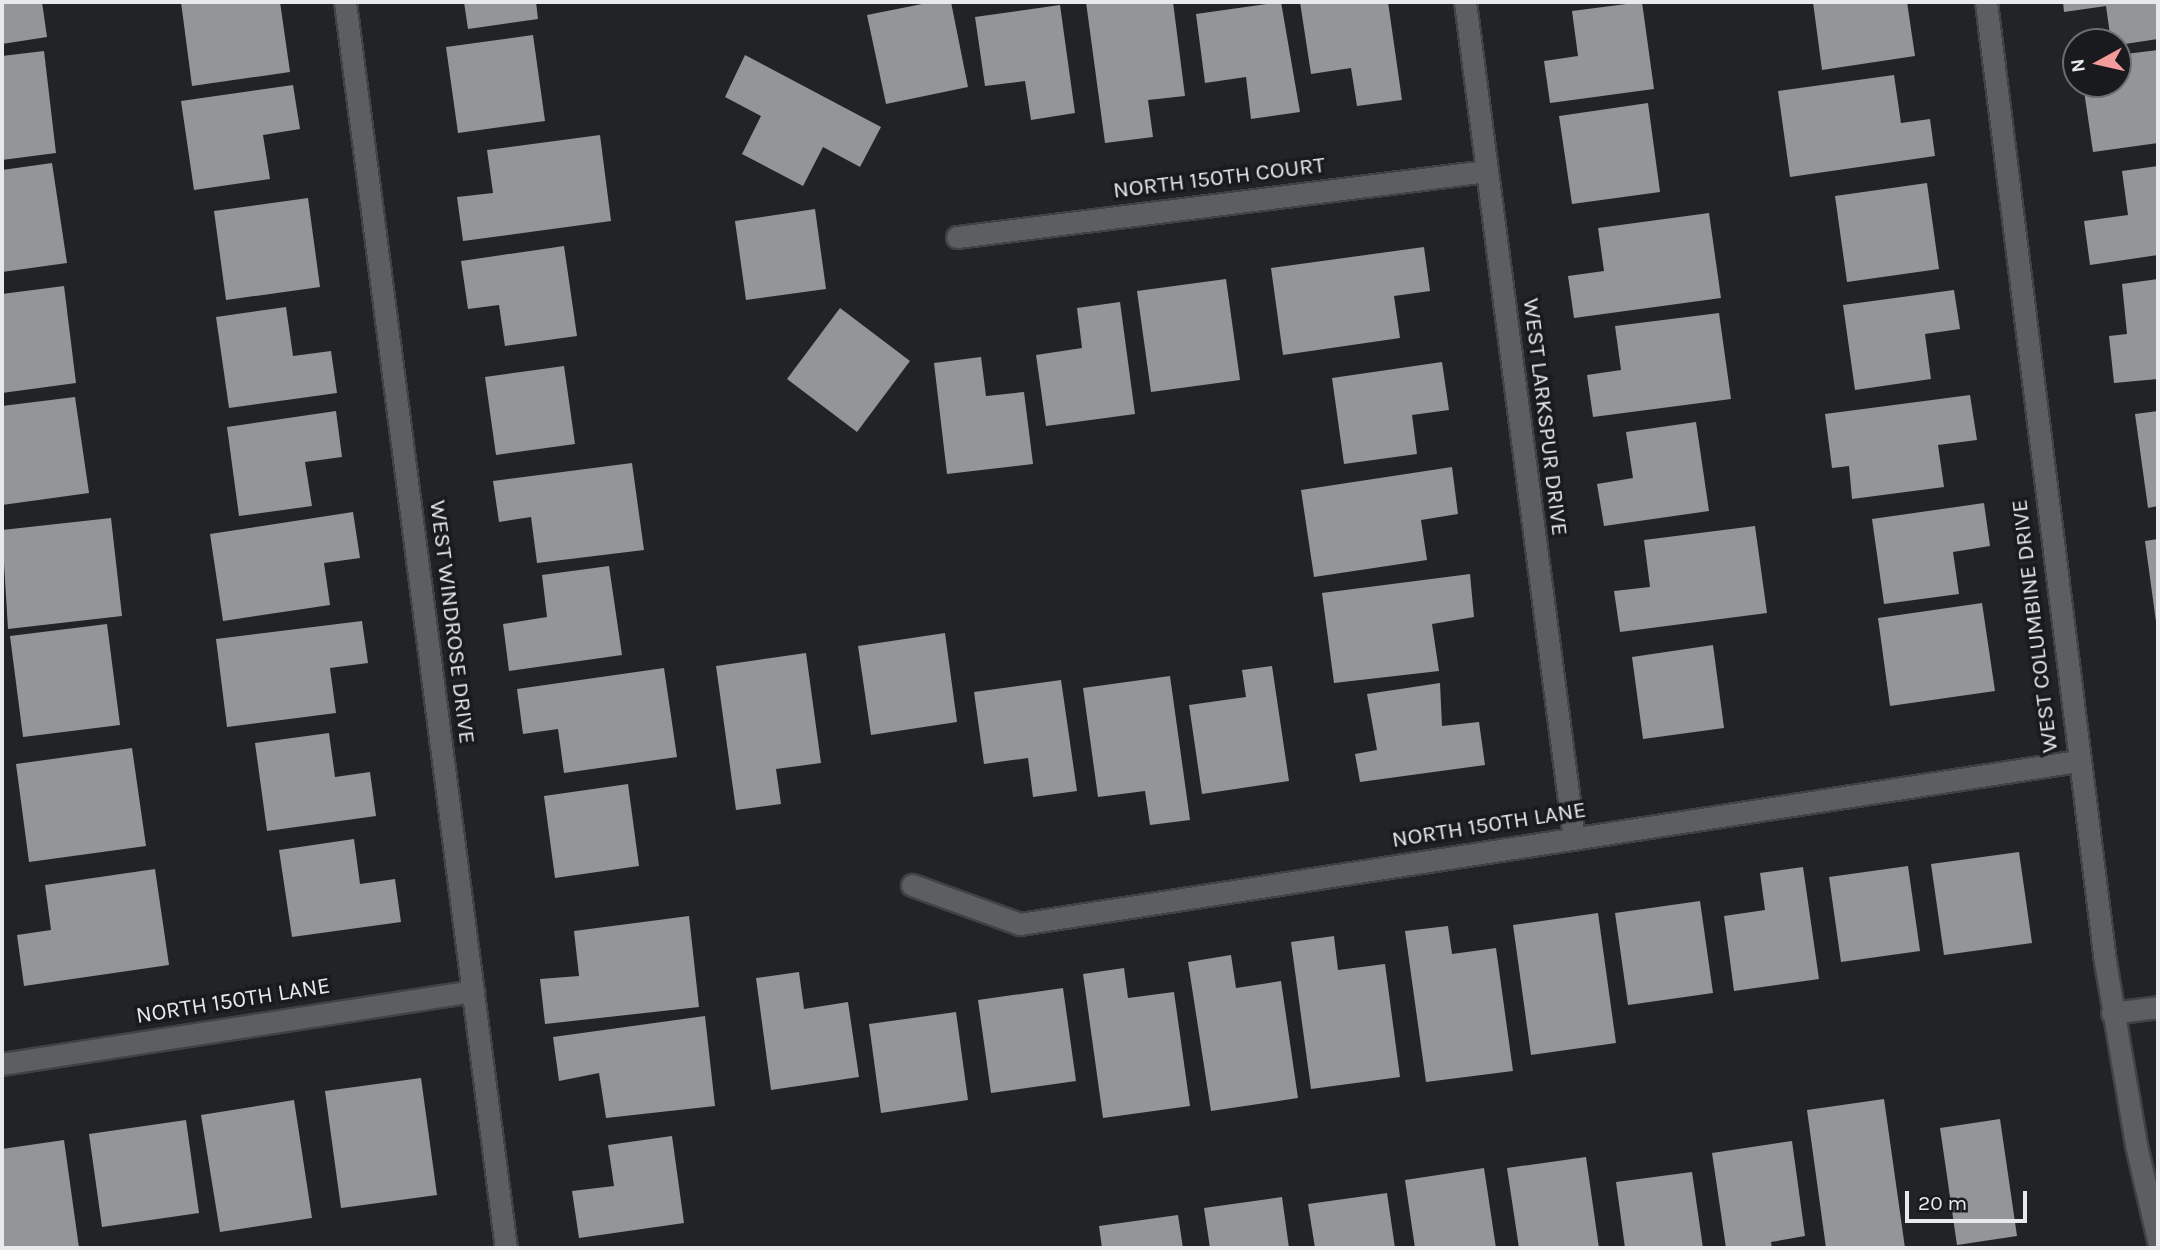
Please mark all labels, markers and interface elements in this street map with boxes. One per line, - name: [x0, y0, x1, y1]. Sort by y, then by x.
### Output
- north arrow: [2062, 28, 2132, 98]
- text: N: [2066, 57, 2090, 74]
- street label: NORTH 150TH COURT: [1112, 151, 1326, 205]
- street label: WEST LARKSPUR DRIVE: [1517, 297, 1573, 537]
- street label: WEST COLUMBINE DRIVE: [2006, 498, 2064, 754]
- street label: WEST WINDROSE DRIVE: [423, 499, 481, 745]
- street label: NORTH 150TH LANE: [1390, 796, 1588, 854]
- street label: NORTH 150TH LANE: [134, 972, 332, 1030]
- scale bar: [1908, 1176, 2030, 1220]
- text: 20 m: [1918, 1191, 1967, 1215]

